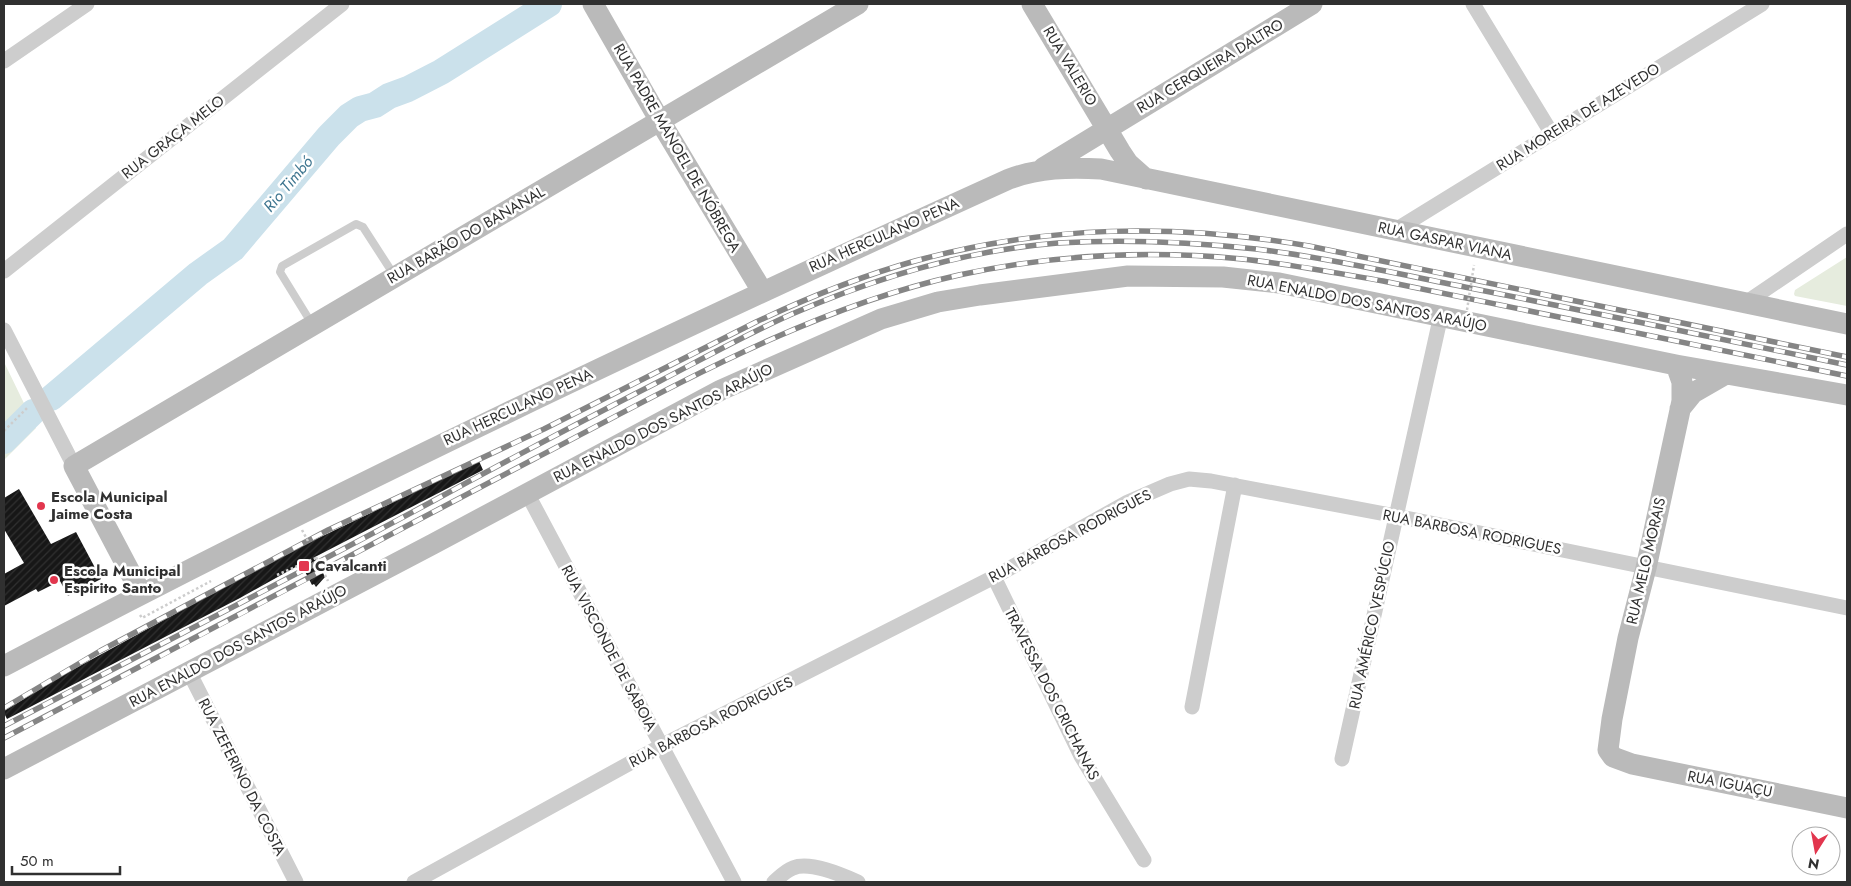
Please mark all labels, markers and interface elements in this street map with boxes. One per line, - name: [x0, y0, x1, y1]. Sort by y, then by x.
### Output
- street label: RUA CERQUEIRA DALTRO: [1132, 13, 1288, 119]
- street label: RUA VALERIO: [1038, 22, 1103, 110]
- street label: RUA PADRE MANOEL DE NÓBREGA: [608, 39, 746, 257]
- street label: RUA MOREIRA DE AZEVEDO: [1492, 58, 1664, 176]
- street label: RUA GRAÇA MELO: [117, 90, 229, 184]
- water label: Rio Timbó: [258, 151, 319, 217]
- street label: RUA BARÃO DO BANANAL: [383, 181, 549, 289]
- street label: RUA HERCULANO PENA: [805, 192, 963, 278]
- street label: RUA GASPAR VIANA: [1376, 216, 1514, 266]
- street label: RUA ENALDO DOS SANTOS ARAÚJO: [1245, 269, 1489, 337]
- street label: RUA ENALDO DOS SANTOS ARAÚJO: [549, 358, 777, 488]
- street label: RUA HERCULANO PENA: [440, 363, 596, 451]
- street label: RUA BARBOSA RODRIGUES: [985, 484, 1155, 588]
- place label: Escola Municipal Jaime Costa: [48, 486, 167, 525]
- street label: RUA MELO MORAIS: [1621, 495, 1671, 627]
- marker: Escola Municipal Jaime Costa: [35, 500, 47, 512]
- street label: RUA BARBOSA RODRIGUES: [1381, 504, 1563, 560]
- street label: RUA AMÉRICO VESPÚCIO: [1343, 539, 1401, 711]
- place label: Cavalcanti: [315, 555, 387, 577]
- marker: Cavalcanti: [297, 559, 311, 573]
- place label: Escola Municipal Espirito Santo: [64, 560, 180, 599]
- street label: RUA VISCONDE DE SABOIA: [556, 561, 662, 735]
- marker: Escola Municipal Espirito Santo: [48, 574, 60, 586]
- street label: RUA ENALDO DOS SANTOS ARAÚJO: [125, 579, 351, 713]
- street label: TRAVESSA DOS CRICHANAS: [999, 604, 1105, 784]
- street label: RUA BARBOSA RODRIGUES: [625, 671, 797, 773]
- street label: RUA ZEFERINO DA COSTA: [193, 694, 291, 860]
- street label: RUA IGUAÇU: [1686, 765, 1774, 803]
- north arrow: [1791, 826, 1841, 876]
- scale bar: [12, 844, 120, 876]
- text: 50 m: [20, 850, 54, 872]
- text: N: [1806, 853, 1821, 875]

